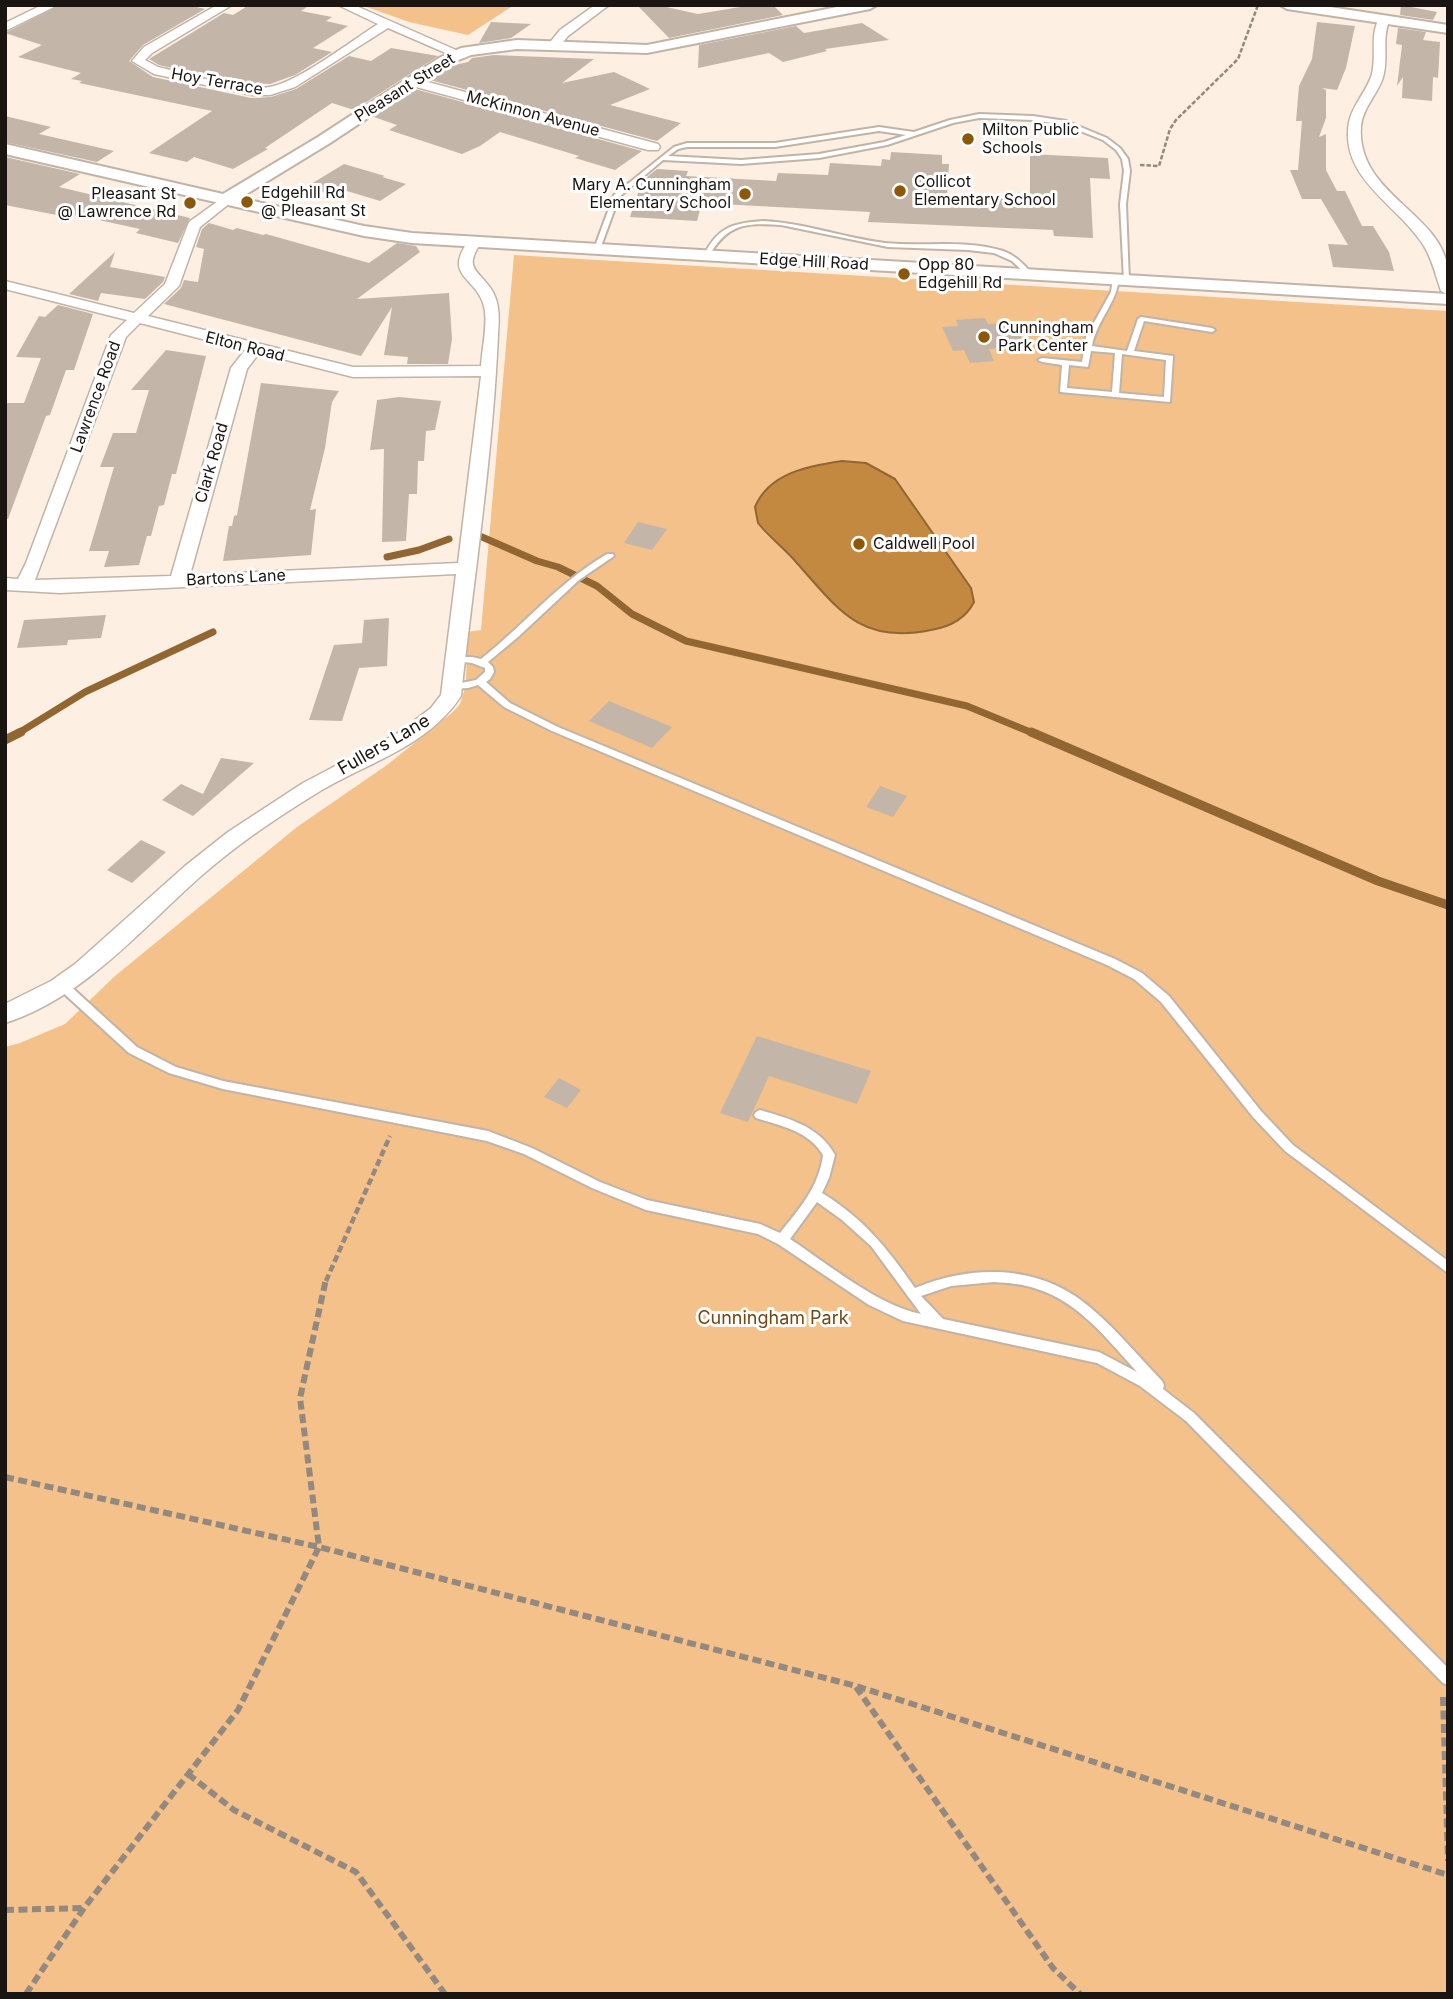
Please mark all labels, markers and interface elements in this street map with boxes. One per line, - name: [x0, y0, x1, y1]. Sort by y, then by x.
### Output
- street label: Pleasant Street: [351, 50, 459, 126]
- street label: Hoy Terrace: [170, 64, 264, 100]
- street label: McKinnon Avenue: [464, 87, 602, 141]
- place label: Milton Public Schools: [982, 120, 1079, 158]
- marker: Milton Public Schools: [960, 131, 976, 147]
- place label: Collicot Elementary School: [914, 172, 1056, 210]
- place label: Mary A. Cunningham Elementary School: [572, 175, 731, 213]
- place label: Edgehill Rd @ Pleasant St: [261, 183, 366, 221]
- marker: Collicot Elementary School: [892, 183, 908, 199]
- place label: Pleasant St @ Lawrence Rd: [58, 184, 176, 222]
- marker: Mary A. Cunningham Elementary School: [737, 186, 753, 202]
- marker: Edgehill Rd @ Pleasant St: [239, 194, 255, 210]
- marker: Pleasant St @ Lawrence Rd: [182, 195, 198, 211]
- street label: Edge Hill Road: [759, 250, 869, 274]
- place label: Opp 80 Edgehill Rd: [918, 255, 1002, 293]
- marker: Opp 80 Edgehill Rd: [896, 266, 912, 282]
- place label: Cunningham Park Center: [998, 318, 1094, 356]
- street label: Elton Road: [203, 328, 287, 366]
- marker: Cunningham Park Center: [976, 329, 992, 345]
- street label: Lawrence Road: [67, 339, 125, 455]
- street label: Clark Road: [191, 421, 233, 505]
- place label: Caldwell Pool: [873, 534, 975, 554]
- marker: Caldwell Pool: [851, 536, 867, 552]
- street label: Bartons Lane: [186, 566, 286, 590]
- street label: Fullers Lane: [334, 710, 434, 780]
- park label: Cunningham Park: [697, 1308, 849, 1330]

